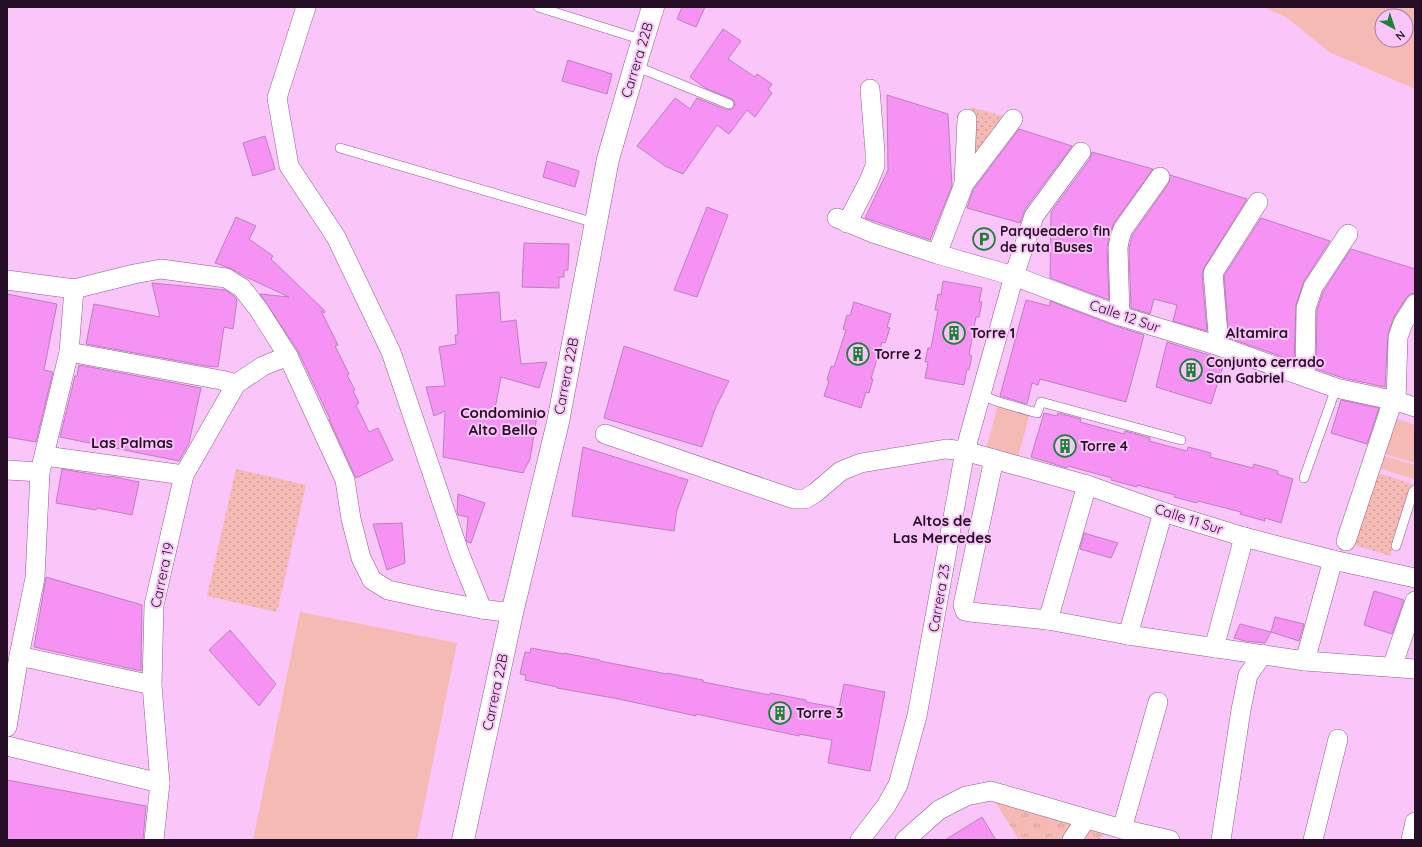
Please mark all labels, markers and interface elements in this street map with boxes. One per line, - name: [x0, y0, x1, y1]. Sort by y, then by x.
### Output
- north arrow: [1374, 8, 1414, 48]
- street label: Carrera 22B: [617, 20, 657, 100]
- text: N: [1393, 28, 1408, 44]
- place label: Parqueadero fin de ruta Buses: [1000, 222, 1110, 256]
- parking icon: Parqueadero fin de ruta Buses: [971, 226, 997, 252]
- street label: Calle 12 Sur: [1087, 296, 1163, 337]
- building icon: Torre 1: [941, 320, 967, 346]
- district label: Altamira: [1226, 323, 1288, 342]
- place label: Torre 1: [970, 324, 1015, 342]
- street label: Carrera 22B: [550, 336, 582, 416]
- building icon: Torre 2: [845, 341, 871, 367]
- place label: Torre 2: [874, 345, 922, 363]
- place label: Conjunto cerrado San Gabriel: [1206, 353, 1325, 387]
- building icon: Conjunto cerrado San Gabriel: [1178, 357, 1204, 383]
- district label: Condominio Alto Bello: [460, 403, 546, 439]
- district label: Las Palmas: [91, 433, 173, 452]
- building icon: Torre 4: [1052, 433, 1078, 459]
- place label: Torre 4: [1080, 437, 1128, 455]
- street label: Calle 11 Sur: [1152, 499, 1226, 539]
- district label: Altos de Las Mercedes: [893, 511, 991, 547]
- street label: Carrera 19: [146, 540, 178, 609]
- street label: Carrera 23: [924, 563, 954, 633]
- street label: Carrera 22B: [478, 652, 512, 732]
- building icon: Torre 3: [767, 700, 793, 726]
- place label: Torre 3: [796, 704, 843, 722]

